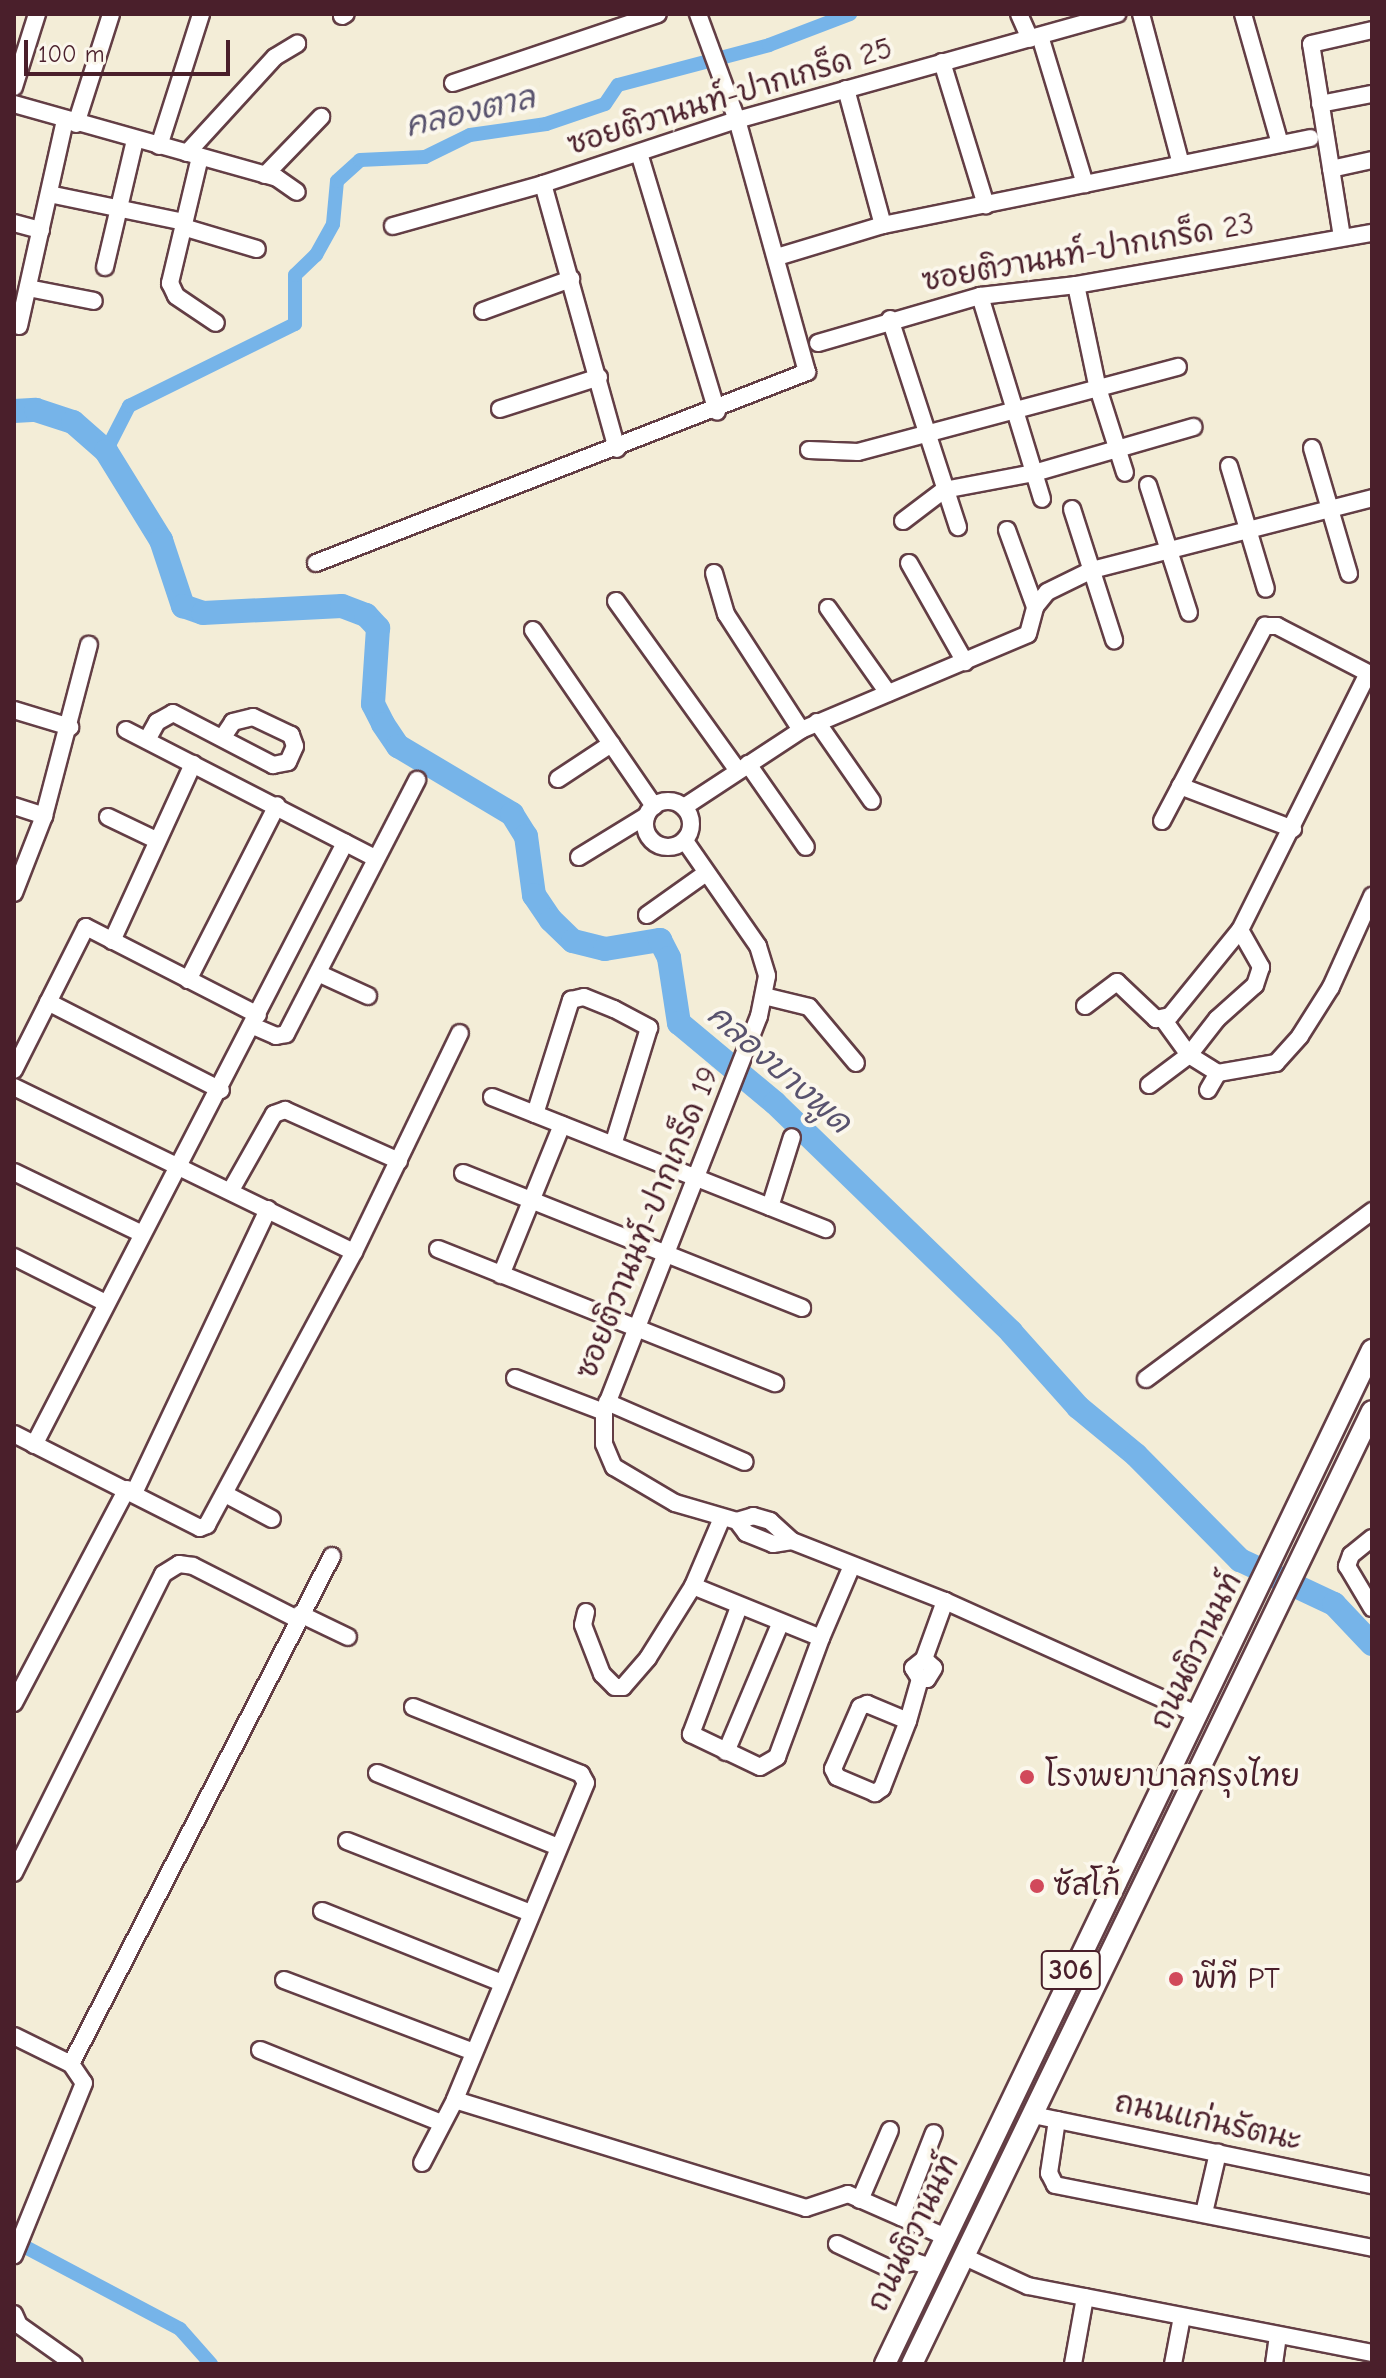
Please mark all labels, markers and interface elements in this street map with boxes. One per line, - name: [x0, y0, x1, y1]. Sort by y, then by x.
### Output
- scale bar: [28, 24, 234, 74]
- street label: ซอยติวานนท์-ปากเกร็ด 25: [563, 30, 897, 164]
- text: 100 m: [38, 40, 105, 68]
- water label: คลองตาล: [402, 78, 538, 146]
- street label: ซอยติวานนท์-ปากเกร็ด 23: [919, 206, 1257, 300]
- water label: คลองบางพูด: [699, 996, 859, 1142]
- street label: ซอยติวานนท์-ปากเกร็ด 19: [569, 1062, 727, 1384]
- street label: ถนนติวานนท์: [1144, 1567, 1250, 1735]
- place label: โรงพยาบาลกรุงไทย: [1045, 1759, 1300, 1795]
- marker: โรงพยาบาลกรุงไทย: [1016, 1766, 1038, 1788]
- place label: ซัสโก้: [1053, 1868, 1120, 1904]
- marker: ซัสโก้: [1028, 1877, 1046, 1895]
- road number: 306: [1039, 1946, 1103, 1994]
- place label: พีที PT: [1192, 1961, 1280, 1997]
- marker: พีที PT: [1167, 1970, 1185, 1988]
- street label: ถนนแก่นรัตนะ: [1111, 2085, 1305, 2159]
- street label: ถนนติวานนท์: [861, 2149, 967, 2317]

